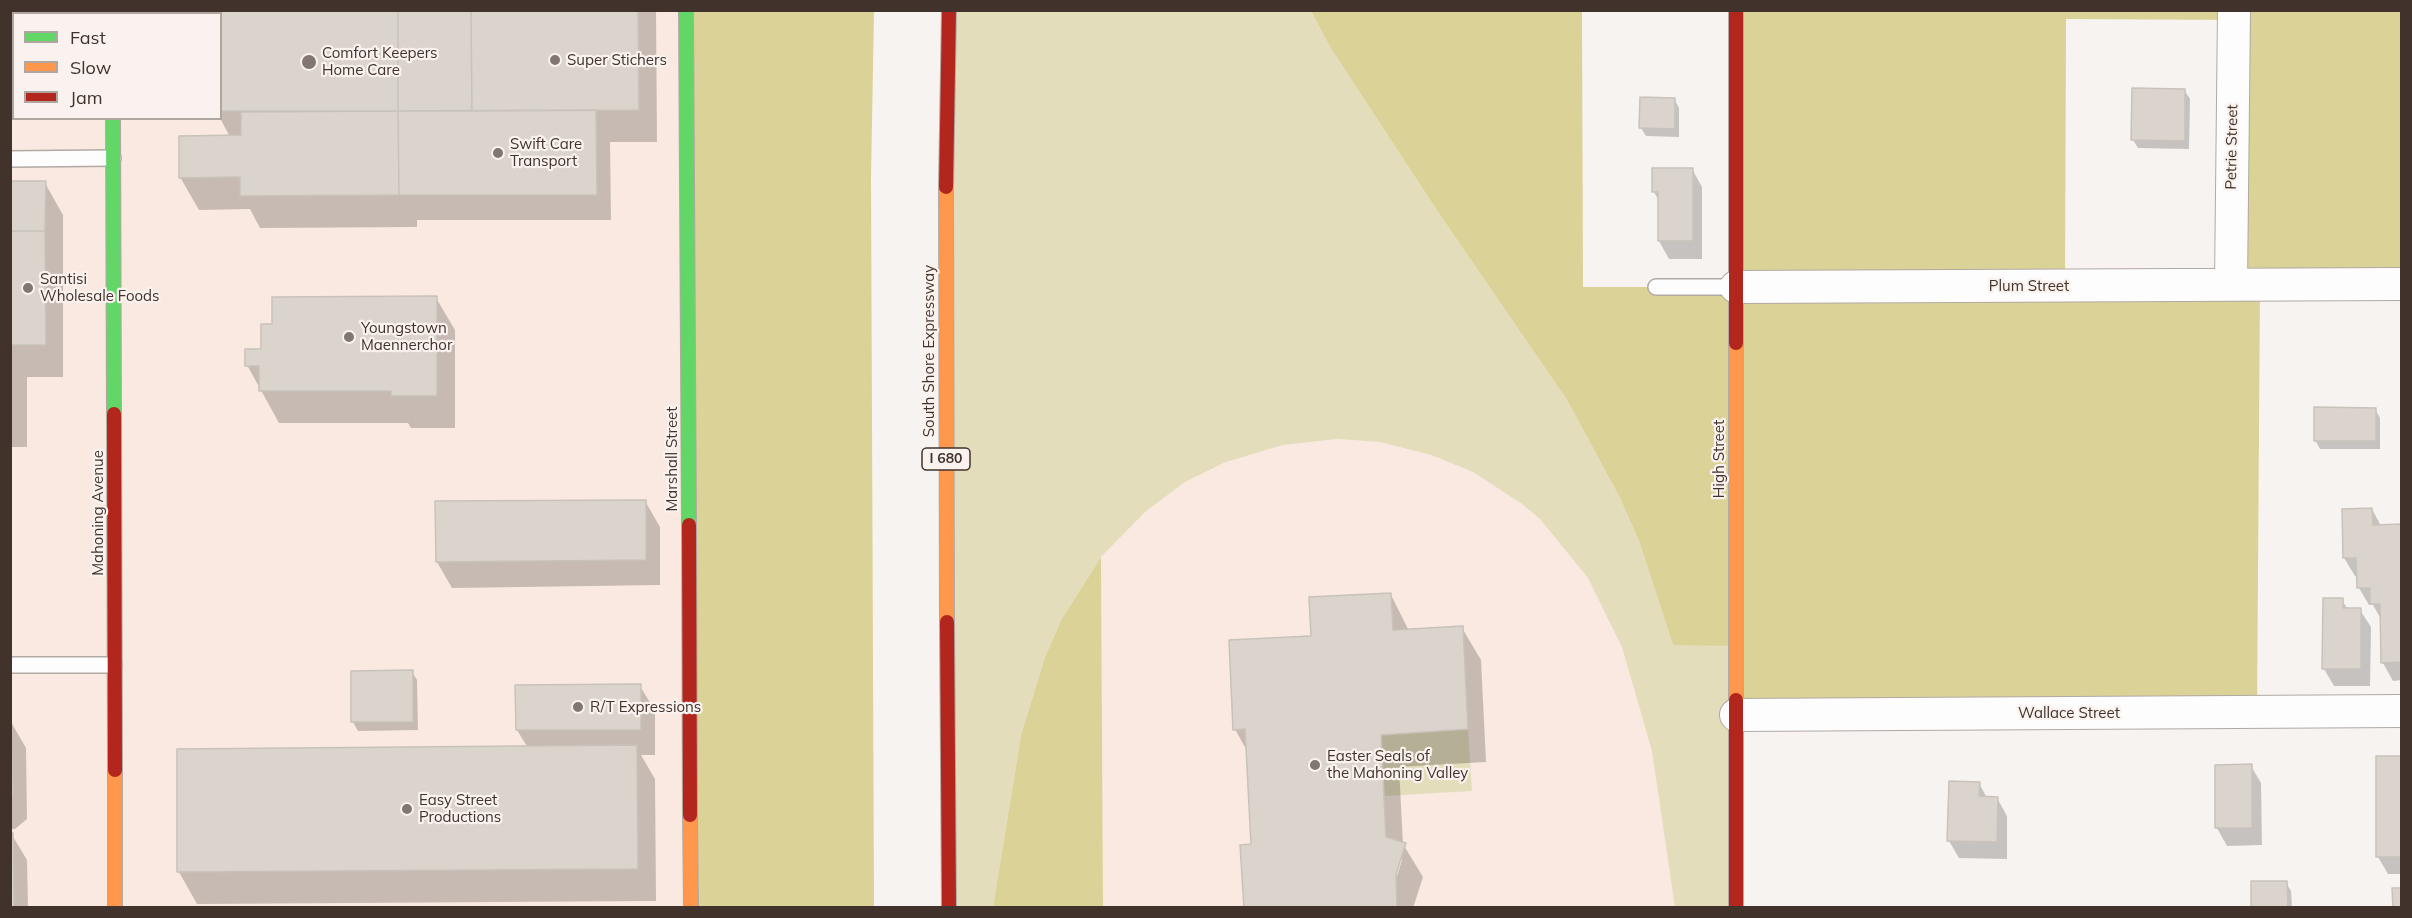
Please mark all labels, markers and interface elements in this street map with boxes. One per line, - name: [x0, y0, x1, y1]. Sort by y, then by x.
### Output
- legend: [12, 12, 222, 120]
- text: Fast: [70, 26, 106, 49]
- place label: Comfort Keepers Home Care: [322, 44, 438, 79]
- place label: Super Stichers: [567, 51, 667, 69]
- marker: Comfort Keepers Home Care: [300, 53, 318, 71]
- marker: Super Stichers: [548, 53, 562, 67]
- text: Slow: [70, 56, 111, 79]
- text: Jam: [70, 86, 103, 109]
- street label: Petrie Street: [2222, 104, 2242, 190]
- place label: Swift Care Transport: [510, 135, 582, 170]
- marker: Swift Care Transport: [491, 146, 505, 160]
- street label: South Shore Expressway: [920, 265, 938, 437]
- place label: Santisi Wholesale Foods: [40, 270, 160, 305]
- street label: Plum Street: [1989, 277, 2069, 295]
- marker: Santisi Wholesale Foods: [21, 281, 35, 295]
- place label: Youngstown Maennerchor: [361, 319, 452, 354]
- marker: Youngstown Maennerchor: [342, 330, 356, 344]
- street label: Marshall Street: [663, 406, 681, 512]
- street label: High Street: [1710, 420, 1728, 498]
- road number: I 680: [922, 448, 970, 470]
- street label: Mahoning Avenue: [89, 450, 107, 576]
- place label: R/T Expressions: [590, 698, 701, 716]
- marker: R/T Expressions: [571, 700, 585, 714]
- street label: Wallace Street: [2018, 704, 2120, 722]
- place label: Easter Seals of the Mahoning Valley: [1327, 747, 1468, 782]
- marker: Easter Seals of the Mahoning Valley: [1308, 758, 1322, 772]
- place label: Easy Street Productions: [419, 791, 501, 826]
- marker: Easy Street Productions: [400, 802, 414, 816]

